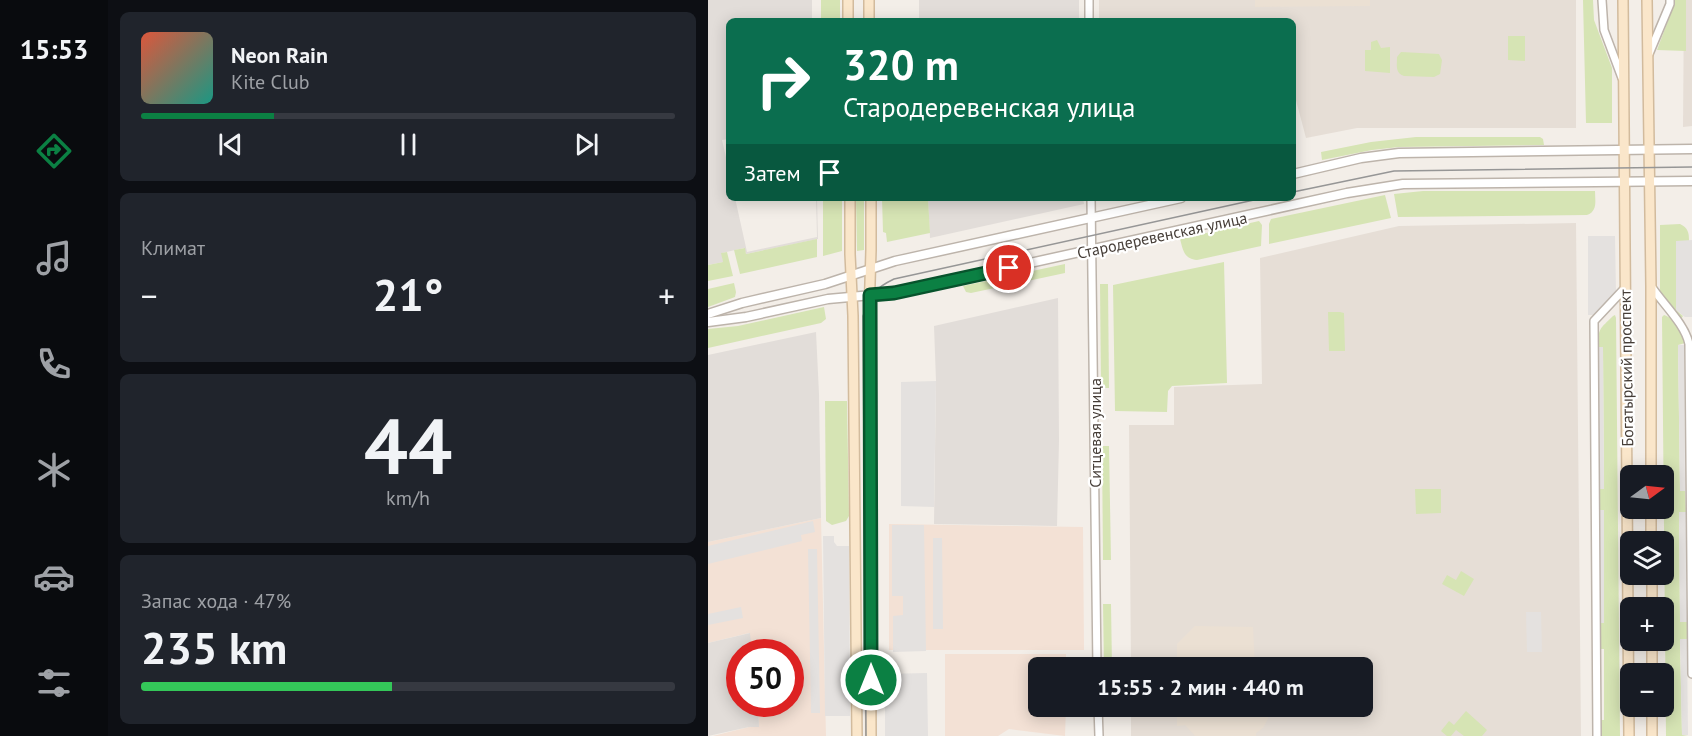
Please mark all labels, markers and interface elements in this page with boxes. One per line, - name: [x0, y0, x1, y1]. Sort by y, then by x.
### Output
- text: 15:53: [20, 32, 88, 66]
- text: 320 m: [843, 37, 959, 92]
- text: Neon Rain: [231, 41, 328, 69]
- icon: right: [744, 42, 822, 120]
- text: Kite Club: [231, 69, 309, 95]
- text: Стародеревенская улица: [843, 90, 1135, 124]
- icon: previous: [214, 128, 247, 161]
- icon: pause: [392, 128, 425, 161]
- icon: next: [570, 128, 603, 161]
- icon: directions: [33, 130, 75, 172]
- icon: arrive: [813, 156, 846, 189]
- text: Затем: [744, 159, 801, 187]
- street label: Стародеревенская улица: [1075, 207, 1249, 263]
- text: Климат: [141, 235, 205, 261]
- icon: music: [33, 237, 75, 279]
- pin: [983, 242, 1034, 293]
- icon: arrive: [992, 251, 1025, 284]
- text: 21°: [373, 265, 443, 323]
- text: −: [141, 274, 158, 317]
- text: +: [658, 274, 675, 317]
- street label: Богатырский проспект: [1615, 289, 1637, 447]
- icon: phone: [33, 343, 75, 385]
- street label: Ситцевая улица: [1085, 378, 1105, 488]
- text: 44: [364, 395, 452, 496]
- icon: climate: [33, 449, 75, 491]
- north arrow: [1620, 465, 1674, 519]
- map controls: [1620, 465, 1674, 717]
- text: km/h: [386, 485, 430, 511]
- button: layers: [1620, 531, 1674, 585]
- icon: car: [33, 556, 75, 598]
- text: Запас хода · 47%: [141, 588, 291, 614]
- button: +: [1620, 597, 1674, 651]
- text: 235 km: [141, 618, 287, 676]
- speed limit sign: 50: [726, 639, 804, 717]
- position arrow: [839, 648, 903, 712]
- icon: filters: [33, 662, 75, 704]
- button: −: [1620, 663, 1674, 717]
- text: 15:55 · 2 мин · 440 m: [1097, 673, 1304, 701]

